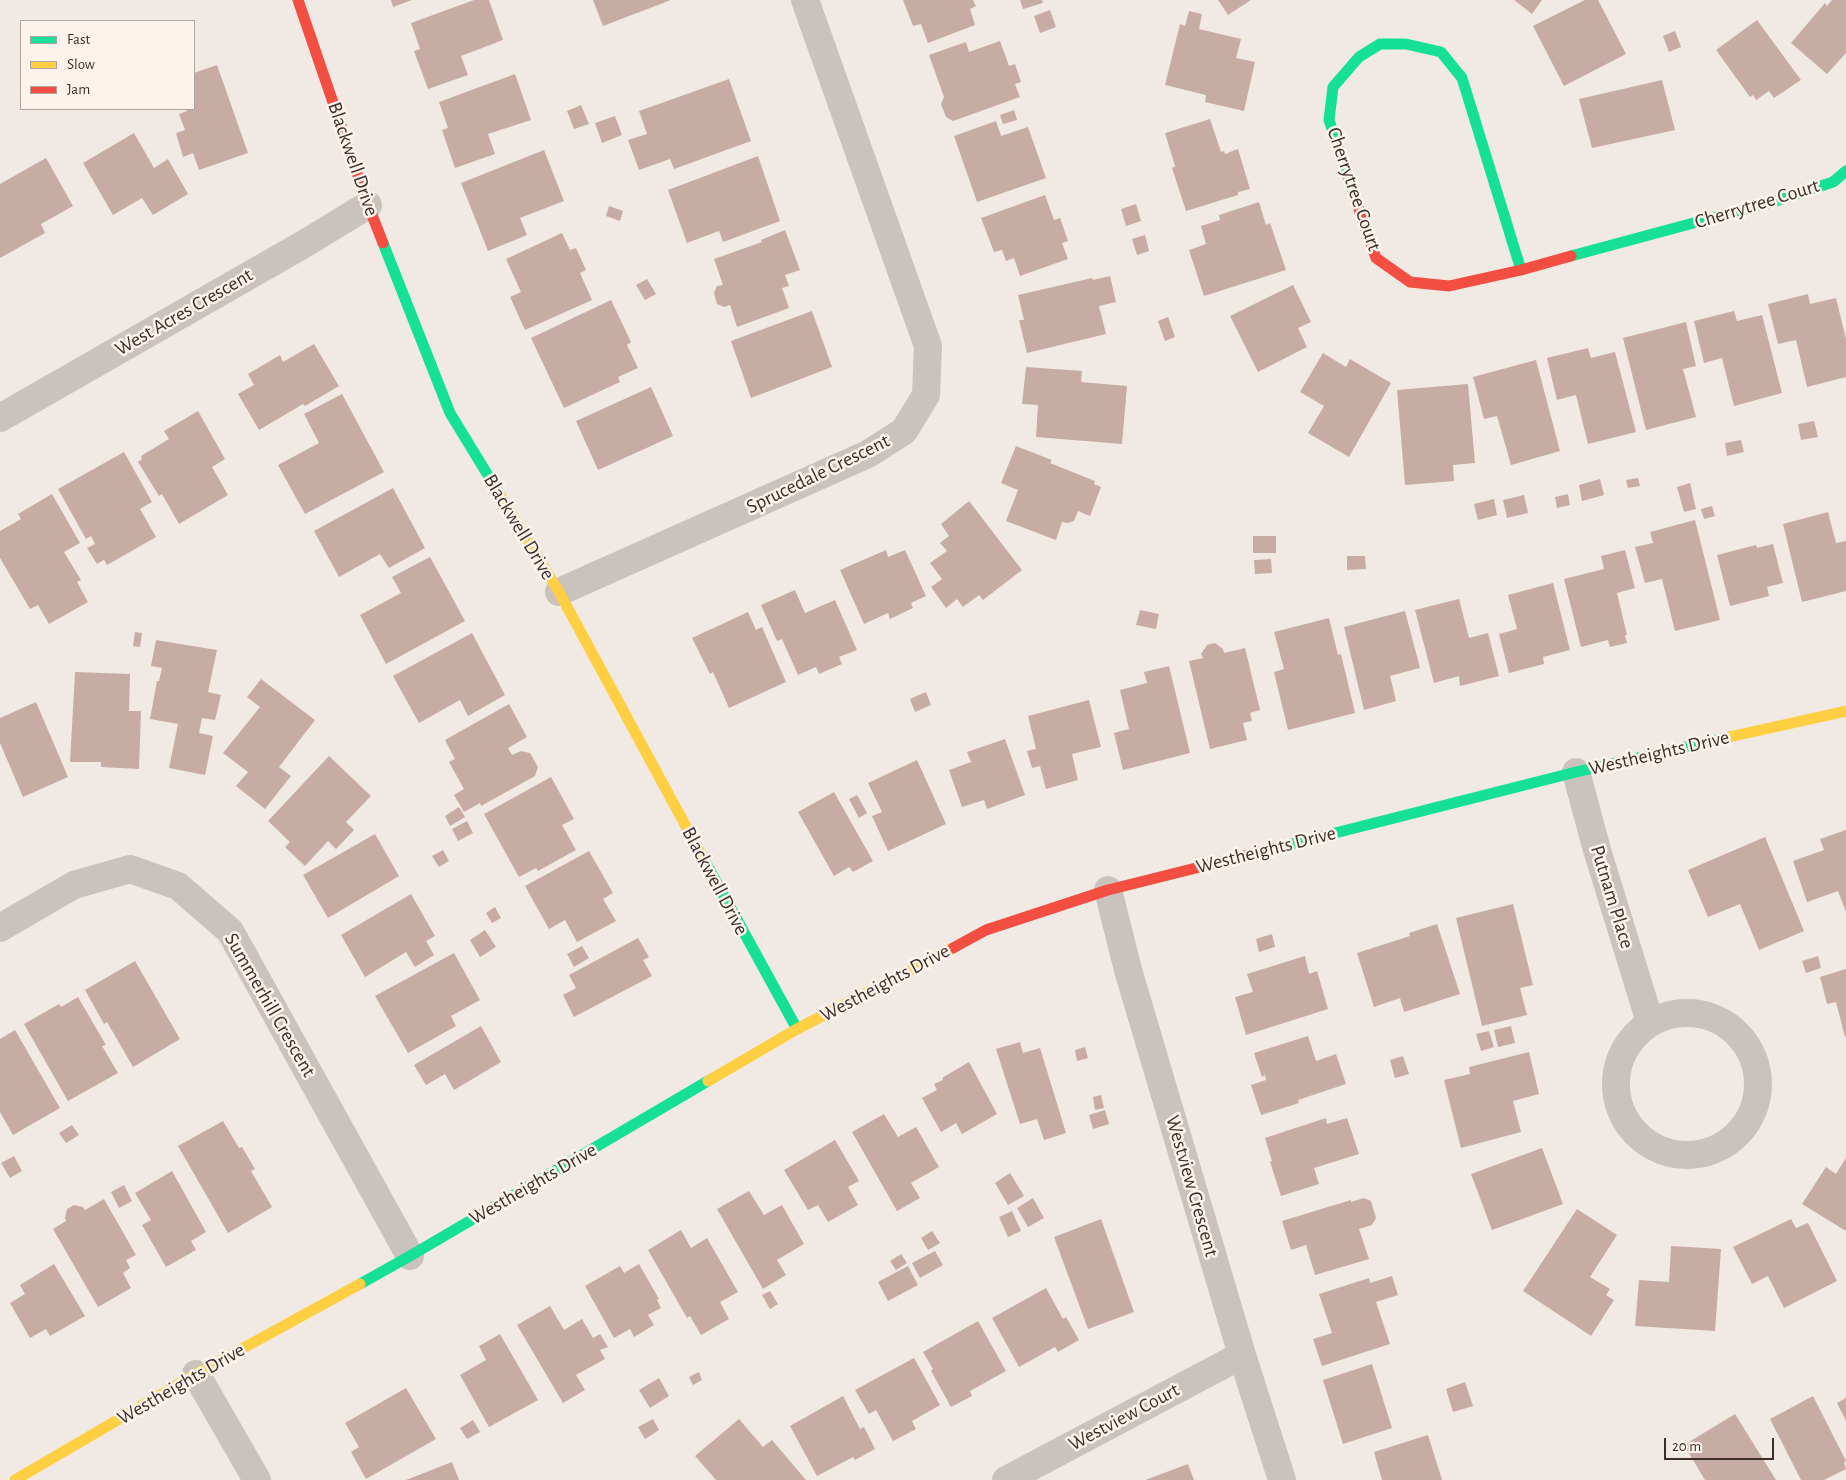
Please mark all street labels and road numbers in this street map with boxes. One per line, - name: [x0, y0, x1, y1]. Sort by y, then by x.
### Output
- street label: Blackwell Drive: [322, 99, 384, 219]
- street label: Cherrytree Court: [1322, 124, 1386, 254]
- street label: Cherrytree Court: [1692, 174, 1822, 234]
- street label: West Acres Crescent: [111, 263, 257, 361]
- street label: Sprucedale Crescent: [742, 429, 894, 519]
- street label: Blackwell Drive: [478, 470, 560, 584]
- street label: Westheights Drive: [1587, 725, 1731, 781]
- street label: Westheights Drive: [1194, 821, 1338, 879]
- street label: Blackwell Drive: [676, 823, 754, 939]
- street label: Putnam Place: [1585, 842, 1639, 952]
- street label: Summerhill Crescent: [219, 929, 321, 1081]
- street label: Westheights Drive: [816, 939, 954, 1027]
- street label: Westview Crescent: [1160, 1113, 1224, 1259]
- street label: Westheights Drive: [465, 1138, 601, 1230]
- street label: Westheights Drive: [113, 1338, 249, 1430]
- street label: Westview Court: [1065, 1378, 1183, 1456]

